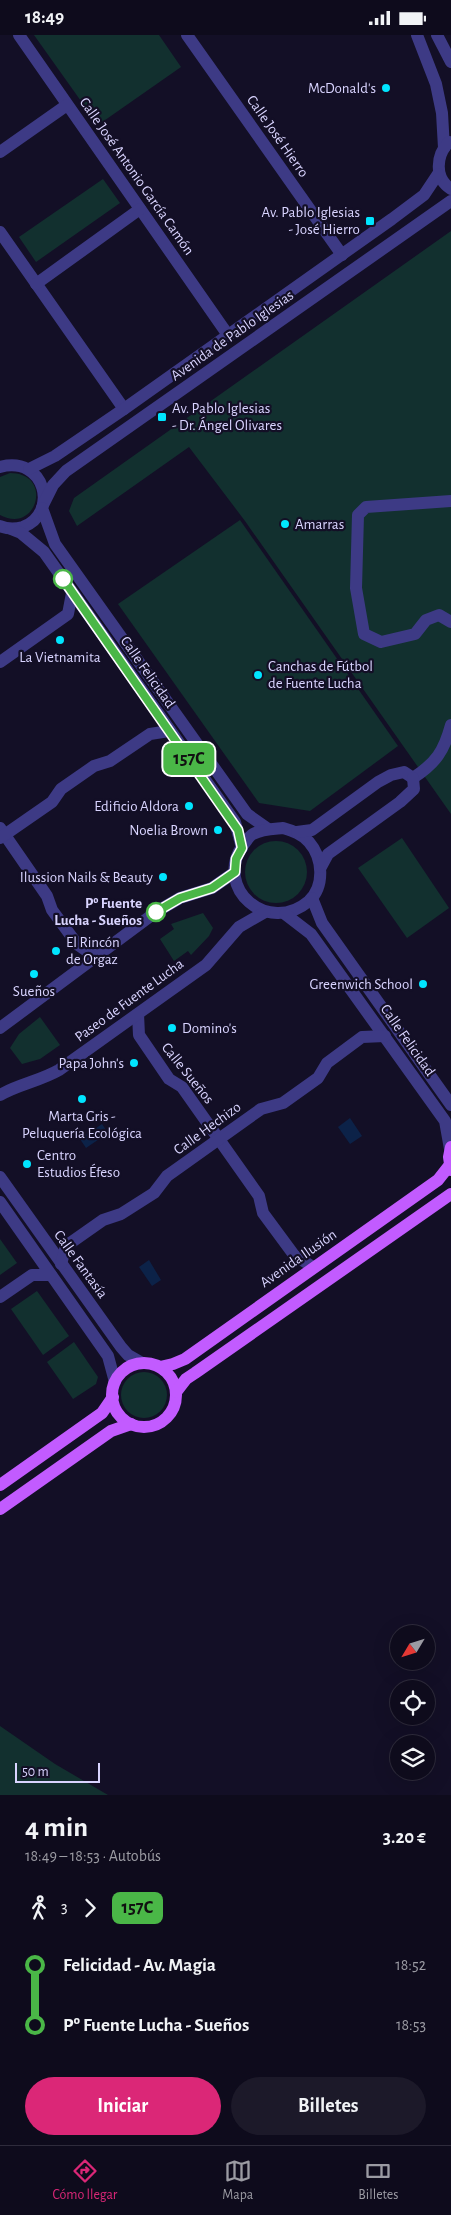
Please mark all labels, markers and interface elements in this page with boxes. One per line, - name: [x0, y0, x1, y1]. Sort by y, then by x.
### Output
- text: 18:49: [25, 8, 64, 27]
- place label: McDonald's: [308, 81, 376, 96]
- marker: McDonald's: [380, 82, 392, 94]
- street label: Calle José Hierro: [244, 93, 311, 180]
- street label: Calle José Antonio García Camón: [76, 95, 197, 258]
- place label: Av. Pablo Iglesias - José Hierro: [262, 205, 360, 237]
- marker: Av. Pablo Iglesias - José Hierro: [364, 215, 376, 227]
- street label: Avenida de Pablo Iglesias: [168, 287, 296, 383]
- place label: Av. Pablo Iglesias - Dr. Ángel Olivares: [172, 401, 282, 433]
- marker: Av. Pablo Iglesias - Dr. Ángel Olivares: [156, 411, 168, 423]
- place label: Amarras: [295, 517, 344, 532]
- marker: Amarras: [279, 518, 291, 530]
- unlabelled marker: [53, 569, 73, 589]
- marker: La Vietnamita: [54, 634, 66, 646]
- street label: Calle Felicidad: [117, 634, 178, 711]
- place label: La Vietnamita: [19, 650, 101, 665]
- place label: Canchas de Fútbol de Fuente Lucha: [268, 659, 373, 691]
- marker: Canchas de Fútbol de Fuente Lucha: [252, 669, 264, 681]
- line badge: 157C: [154, 743, 224, 775]
- text: 157C: [173, 750, 205, 768]
- place label: Edificio Aldora: [94, 799, 179, 814]
- marker: Edificio Aldora: [183, 800, 195, 812]
- place label: Noelia Brown: [129, 823, 208, 838]
- marker: Noelia Brown: [212, 824, 224, 836]
- place label: Ilussion Nails & Beauty: [20, 870, 154, 885]
- marker: Ilussion Nails & Beauty: [157, 871, 169, 883]
- place label: Pº Fuente Lucha - Sueños: [54, 896, 142, 928]
- marker: Pº Fuente Lucha - Sueños: [146, 902, 166, 922]
- place label: El Rincón de Orgaz: [66, 935, 120, 967]
- marker: El Rincón de Orgaz: [50, 945, 62, 957]
- street label: Paseo de Fuente Lucha: [72, 956, 186, 1045]
- marker: Sueños: [28, 968, 40, 980]
- place label: Greenwich School: [310, 977, 413, 992]
- marker: Greenwich School: [417, 978, 429, 990]
- place label: Sueños: [13, 984, 55, 999]
- street label: Calle Felicidad: [377, 1002, 438, 1079]
- place label: Domino's: [182, 1021, 237, 1036]
- marker: Domino's: [166, 1022, 178, 1034]
- street label: Calle Sueños: [159, 1040, 217, 1107]
- place label: Papa John's: [58, 1056, 124, 1071]
- marker: Papa John's: [128, 1057, 140, 1069]
- marker: Marta Gris - Peluquería Ecológica: [76, 1093, 88, 1105]
- street label: Calle Hechizo: [171, 1099, 244, 1158]
- place label: Marta Gris - Peluquería Ecológica: [22, 1109, 142, 1141]
- place label: Centro Estudios Éfeso: [37, 1148, 120, 1180]
- marker: Centro Estudios Éfeso: [21, 1158, 33, 1170]
- street label: Avenida Ilusión: [257, 1227, 339, 1290]
- street label: Calle Fantasía: [51, 1228, 110, 1301]
- north arrow: [390, 1625, 435, 1670]
- map controls: [390, 1625, 435, 1780]
- button: locate: [390, 1680, 435, 1725]
- button: layers: [390, 1735, 435, 1780]
- scale bar: [15, 1760, 100, 1783]
- text: 50 m: [22, 1765, 49, 1779]
- text: 4 min: [25, 1814, 88, 1842]
- text: 3.20 €: [383, 1828, 426, 1847]
- text: 18:49 – 18:53 · Autobús: [25, 1848, 161, 1864]
- icon: walk: [25, 1894, 53, 1922]
- icon: forward: [76, 1894, 104, 1922]
- text: 3: [61, 1899, 68, 1915]
- text: 157C: [122, 1899, 153, 1917]
- text: Felicidad - Av. Magia: [63, 1956, 216, 1975]
- text: 18:52: [395, 1957, 426, 1973]
- text: Pº Fuente Lucha - Sueños: [63, 2016, 249, 2035]
- text: 18:53: [396, 2017, 426, 2033]
- button: Iniciar: [25, 2077, 221, 2135]
- button: Billetes: [231, 2077, 426, 2135]
- tab: Cómo llegar: [53, 2157, 117, 2204]
- tab: Mapa: [222, 2157, 253, 2204]
- tab: Billetes: [358, 2157, 399, 2204]

